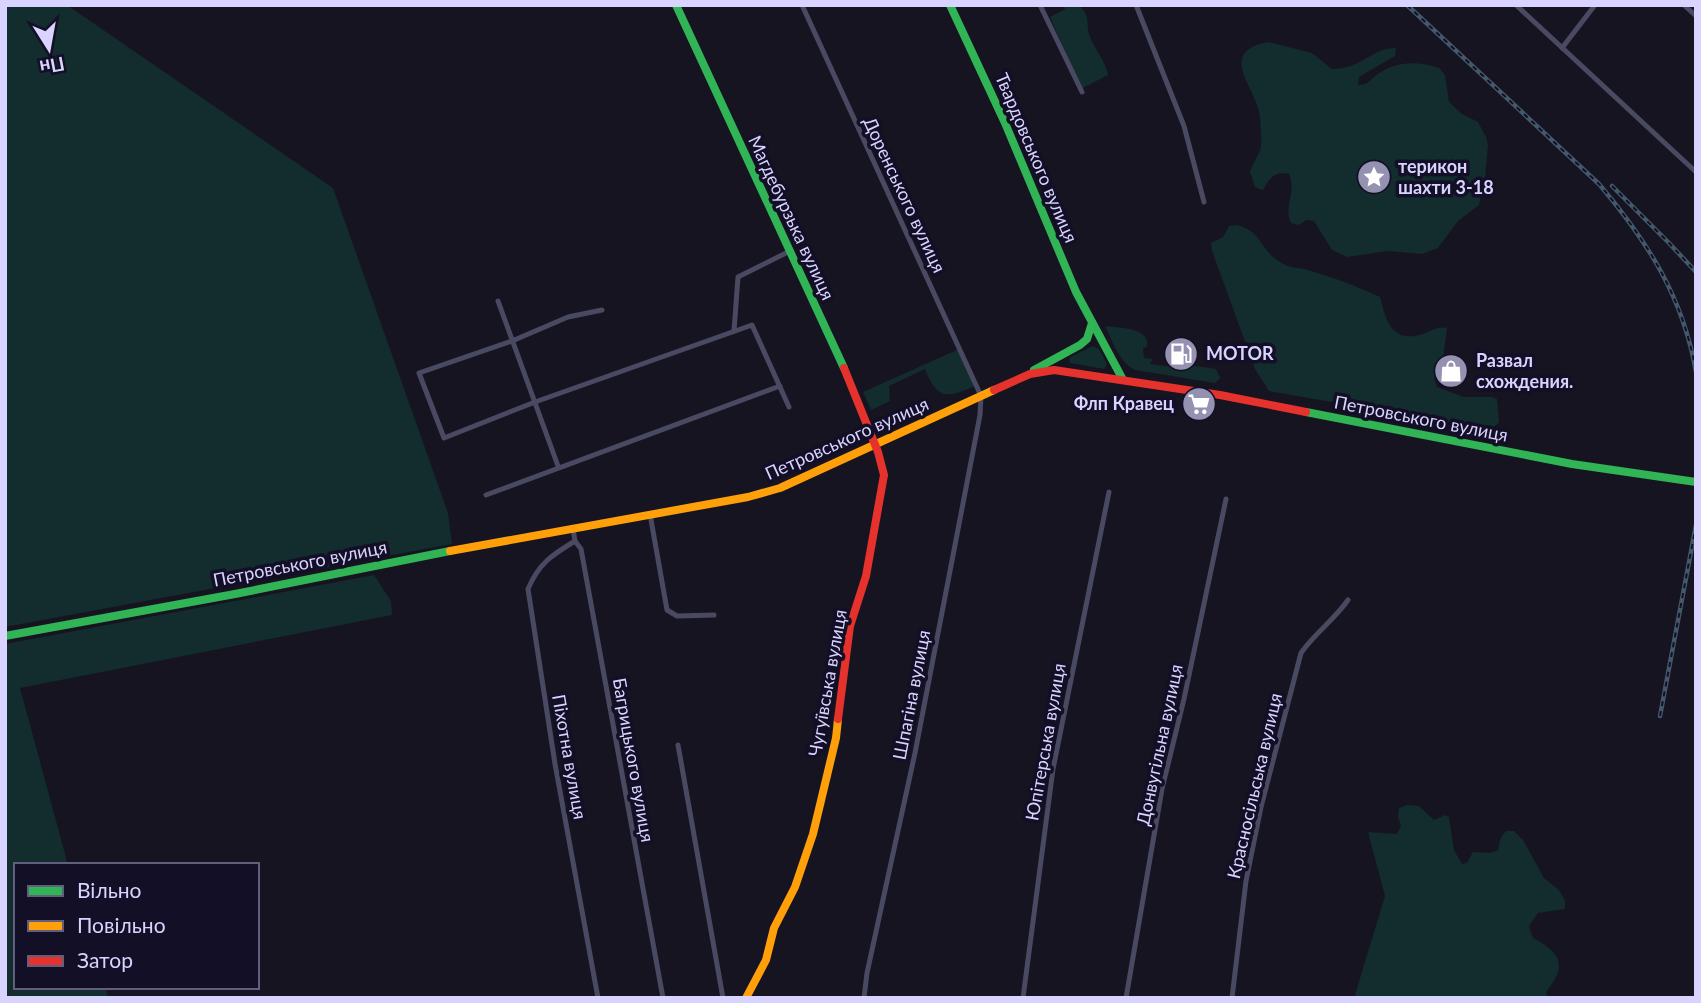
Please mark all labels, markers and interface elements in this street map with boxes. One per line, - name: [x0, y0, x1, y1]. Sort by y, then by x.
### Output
- north arrow: [14, 14, 84, 84]
- text: Пн: [38, 53, 67, 80]
- street label: Твардовського вулиця: [991, 69, 1083, 246]
- street label: Доренського вулиця: [859, 113, 951, 276]
- street label: Магдебурзька вулиця: [744, 132, 840, 303]
- place label: терикон шахти 3-18: [1398, 155, 1494, 198]
- place icon: терикон шахти 3-18: [1355, 158, 1393, 196]
- fuel station icon: MOTOR: [1162, 335, 1200, 373]
- place label: MOTOR: [1206, 342, 1274, 364]
- place label: Развал схождения.: [1476, 349, 1573, 392]
- shop icon: Развал схождения.: [1432, 352, 1470, 390]
- supermarket icon: Флп Кравец: [1180, 385, 1218, 423]
- street label: Петровського вулиця: [1332, 390, 1510, 446]
- street label: Петровського вулиця: [761, 392, 932, 484]
- place label: Флп Кравец: [1074, 392, 1174, 414]
- street label: Петровського вулиця: [211, 535, 389, 591]
- street label: Чугуївська вулиця: [803, 608, 851, 758]
- street label: Шпагіна вулиця: [888, 628, 934, 761]
- street label: Юпітерська вулиця: [1020, 661, 1070, 822]
- street label: Донвугільна вулиця: [1131, 662, 1187, 827]
- street label: Багрицького вулиця: [609, 676, 659, 844]
- street label: Красносільська вулиця: [1222, 691, 1286, 881]
- street label: Піхотна вулиця: [548, 693, 592, 821]
- legend: [14, 863, 259, 989]
- text: Вільно: [77, 877, 142, 902]
- text: Повільно: [77, 912, 166, 937]
- text: Затор: [77, 947, 133, 972]

